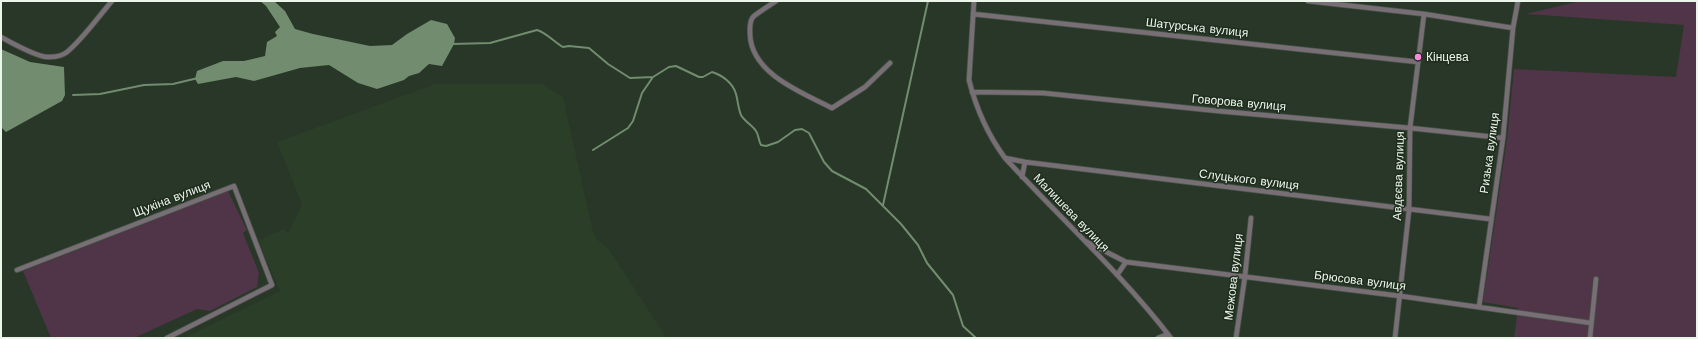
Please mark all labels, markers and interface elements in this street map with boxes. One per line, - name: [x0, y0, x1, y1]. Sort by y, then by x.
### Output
- street label: Шатурська вулиця: [1145, 15, 1249, 41]
- place label: Кінцева: [1426, 50, 1469, 64]
- marker: Кінцева: [1413, 52, 1423, 62]
- street label: Говорова вулиця: [1191, 92, 1287, 114]
- street label: Ризька вулиця: [1477, 112, 1503, 194]
- street label: Авдєєва вулиця: [1390, 131, 1408, 221]
- street label: Слуцького вулиця: [1198, 167, 1300, 193]
- street label: Малишева вулиця: [1030, 171, 1112, 255]
- street label: Щукіна вулиця: [131, 178, 213, 220]
- street label: Межова вулиця: [1222, 233, 1246, 321]
- street label: Брюсова вулиця: [1313, 268, 1407, 294]

